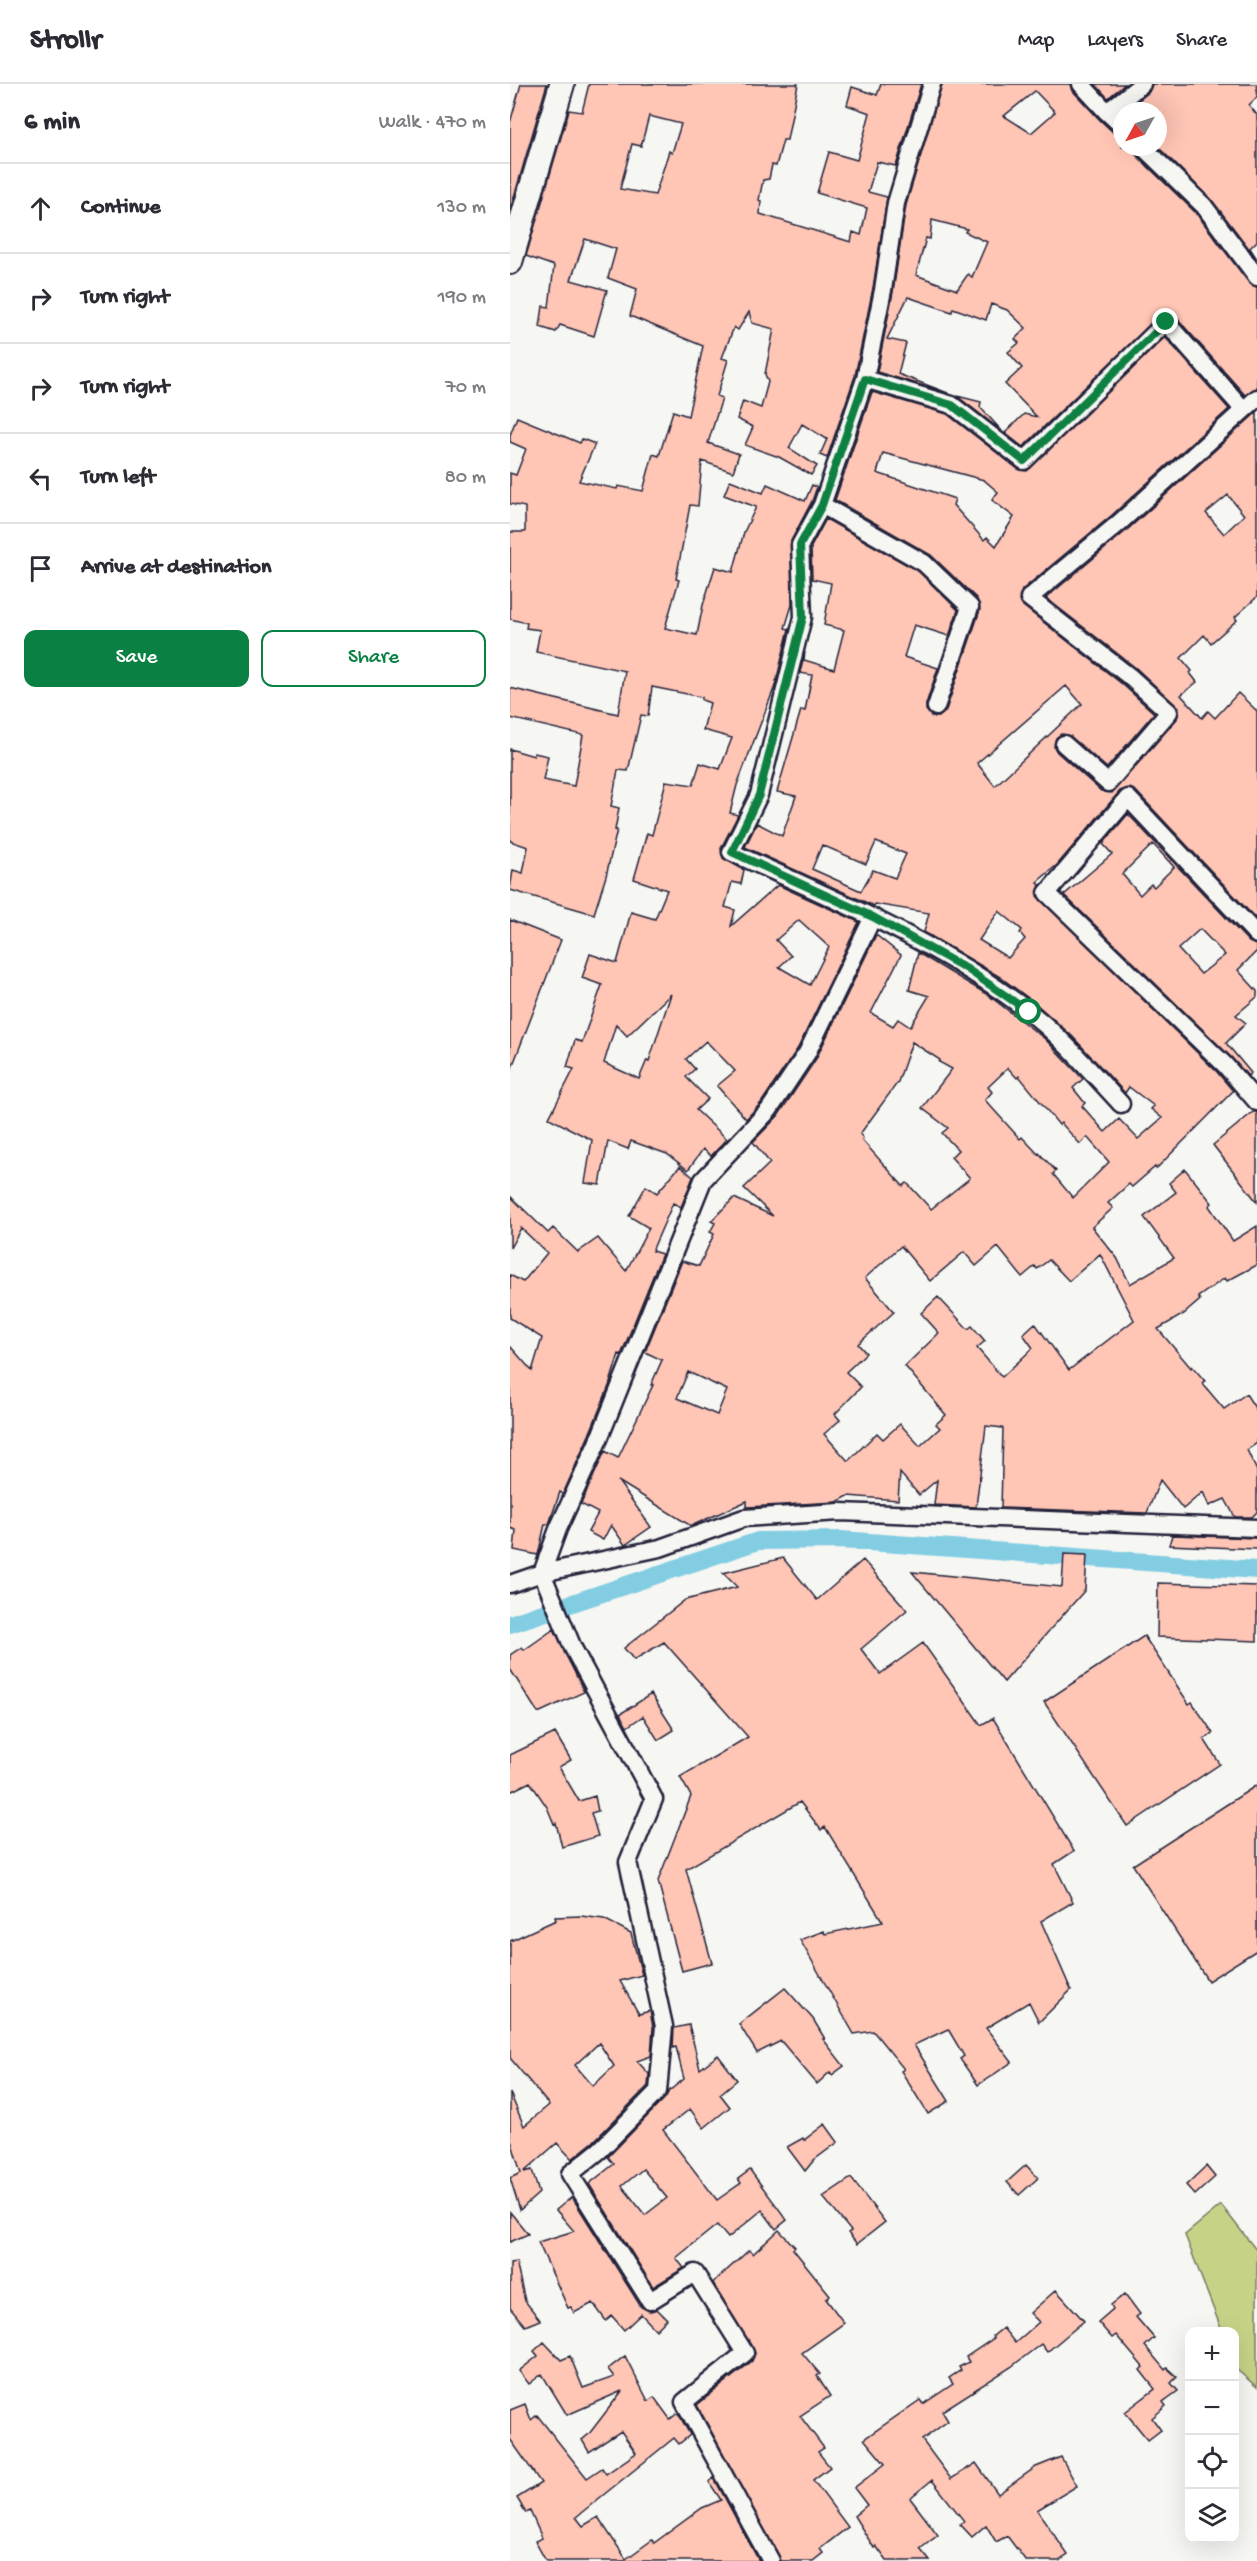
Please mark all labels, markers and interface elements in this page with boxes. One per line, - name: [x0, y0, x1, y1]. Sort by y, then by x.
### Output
- text: Strollr: [30, 25, 101, 58]
- text: Map: [1018, 29, 1054, 54]
- text: Layers: [1087, 29, 1143, 54]
- text: Share: [1176, 29, 1227, 54]
- north arrow: [1113, 102, 1167, 156]
- text: 6 min: [24, 108, 80, 139]
- text: Walk · 470 m: [379, 112, 486, 135]
- icon: ahead: [24, 192, 57, 225]
- text: Continue: [81, 195, 161, 221]
- text: 130 m: [437, 197, 486, 220]
- icon: right: [24, 282, 57, 315]
- text: Turn right: [81, 285, 169, 311]
- text: 190 m: [438, 287, 486, 310]
- route end: [1152, 308, 1178, 334]
- icon: right: [24, 372, 57, 405]
- text: Turn right: [81, 375, 169, 401]
- text: 70 m: [445, 377, 486, 400]
- icon: left: [24, 462, 57, 495]
- text: Turn left: [81, 465, 155, 491]
- text: 80 m: [445, 467, 486, 490]
- icon: arrive: [24, 552, 57, 585]
- text: Arrive at destination: [81, 555, 271, 581]
- button: Save: [24, 630, 249, 687]
- button: Share: [261, 630, 486, 687]
- route start: [1015, 998, 1041, 1024]
- map controls: [1185, 2327, 1239, 2543]
- button: +: [1185, 2327, 1239, 2381]
- button: −: [1185, 2381, 1239, 2435]
- button: locate: [1185, 2435, 1239, 2489]
- button: layers: [1185, 2489, 1239, 2543]

